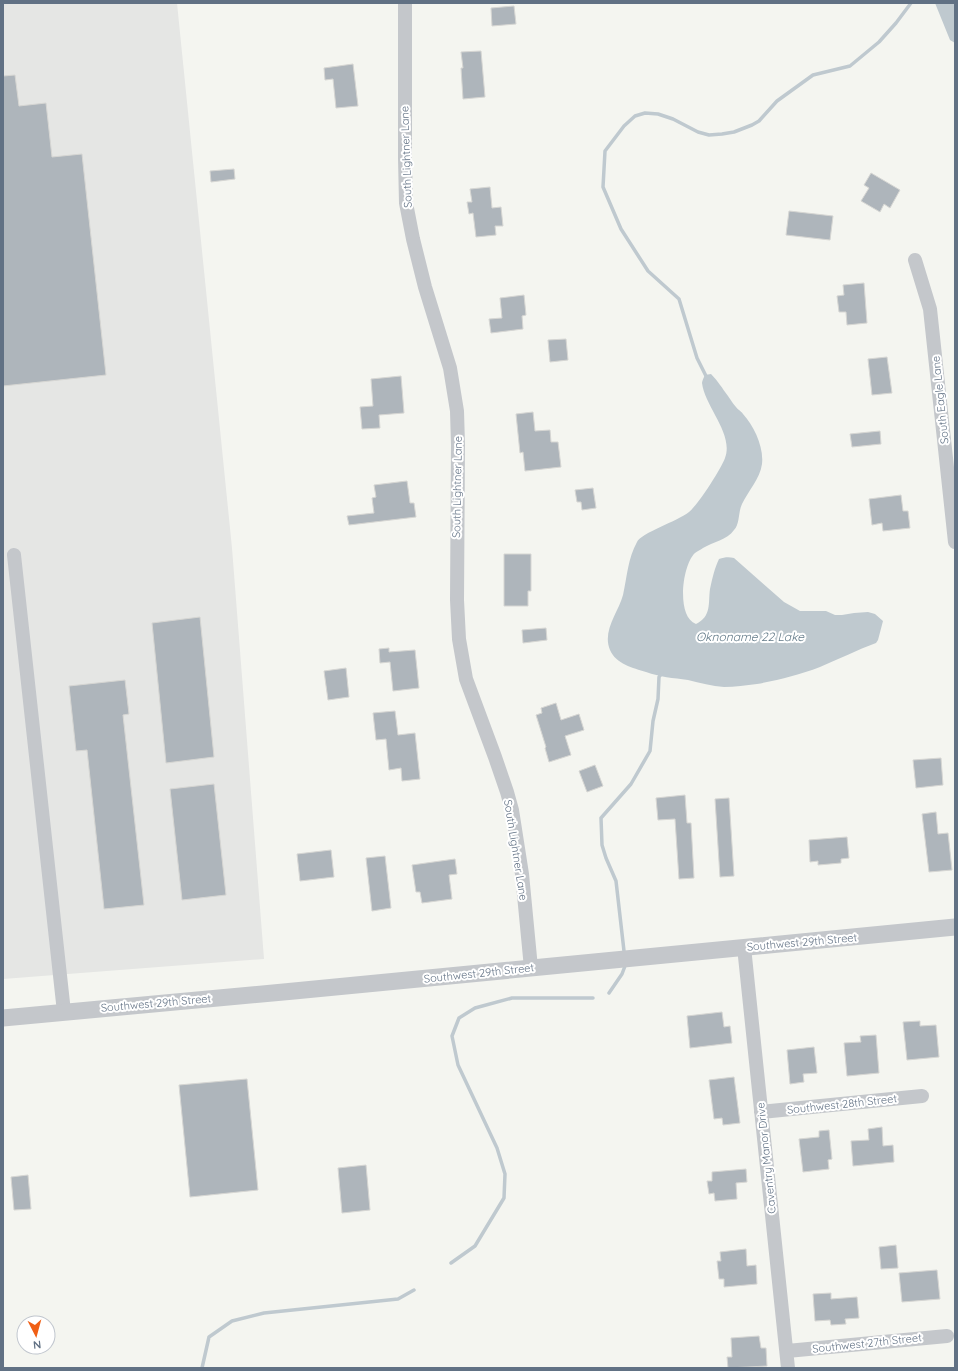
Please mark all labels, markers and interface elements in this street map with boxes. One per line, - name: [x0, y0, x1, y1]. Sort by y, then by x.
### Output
- street label: South Lightner Lane: [397, 106, 415, 208]
- street label: South Eagle Lane: [928, 355, 952, 445]
- street label: South Lightner Lane: [449, 436, 465, 538]
- water label: Oknoname 22 Lake: [696, 629, 805, 644]
- street label: South Lightner Lane: [501, 799, 531, 901]
- street label: Southwest 29th Street: [746, 930, 858, 954]
- street label: Southwest 29th Street: [423, 960, 535, 986]
- street label: Southwest 29th Street: [100, 991, 212, 1015]
- street label: Southwest 28th Street: [786, 1091, 898, 1117]
- street label: Caventry Manor Drive: [753, 1102, 779, 1214]
- north arrow: [16, 1315, 56, 1355]
- street label: Southwest 27th Street: [812, 1330, 923, 1356]
- text: N: [32, 1338, 42, 1352]

